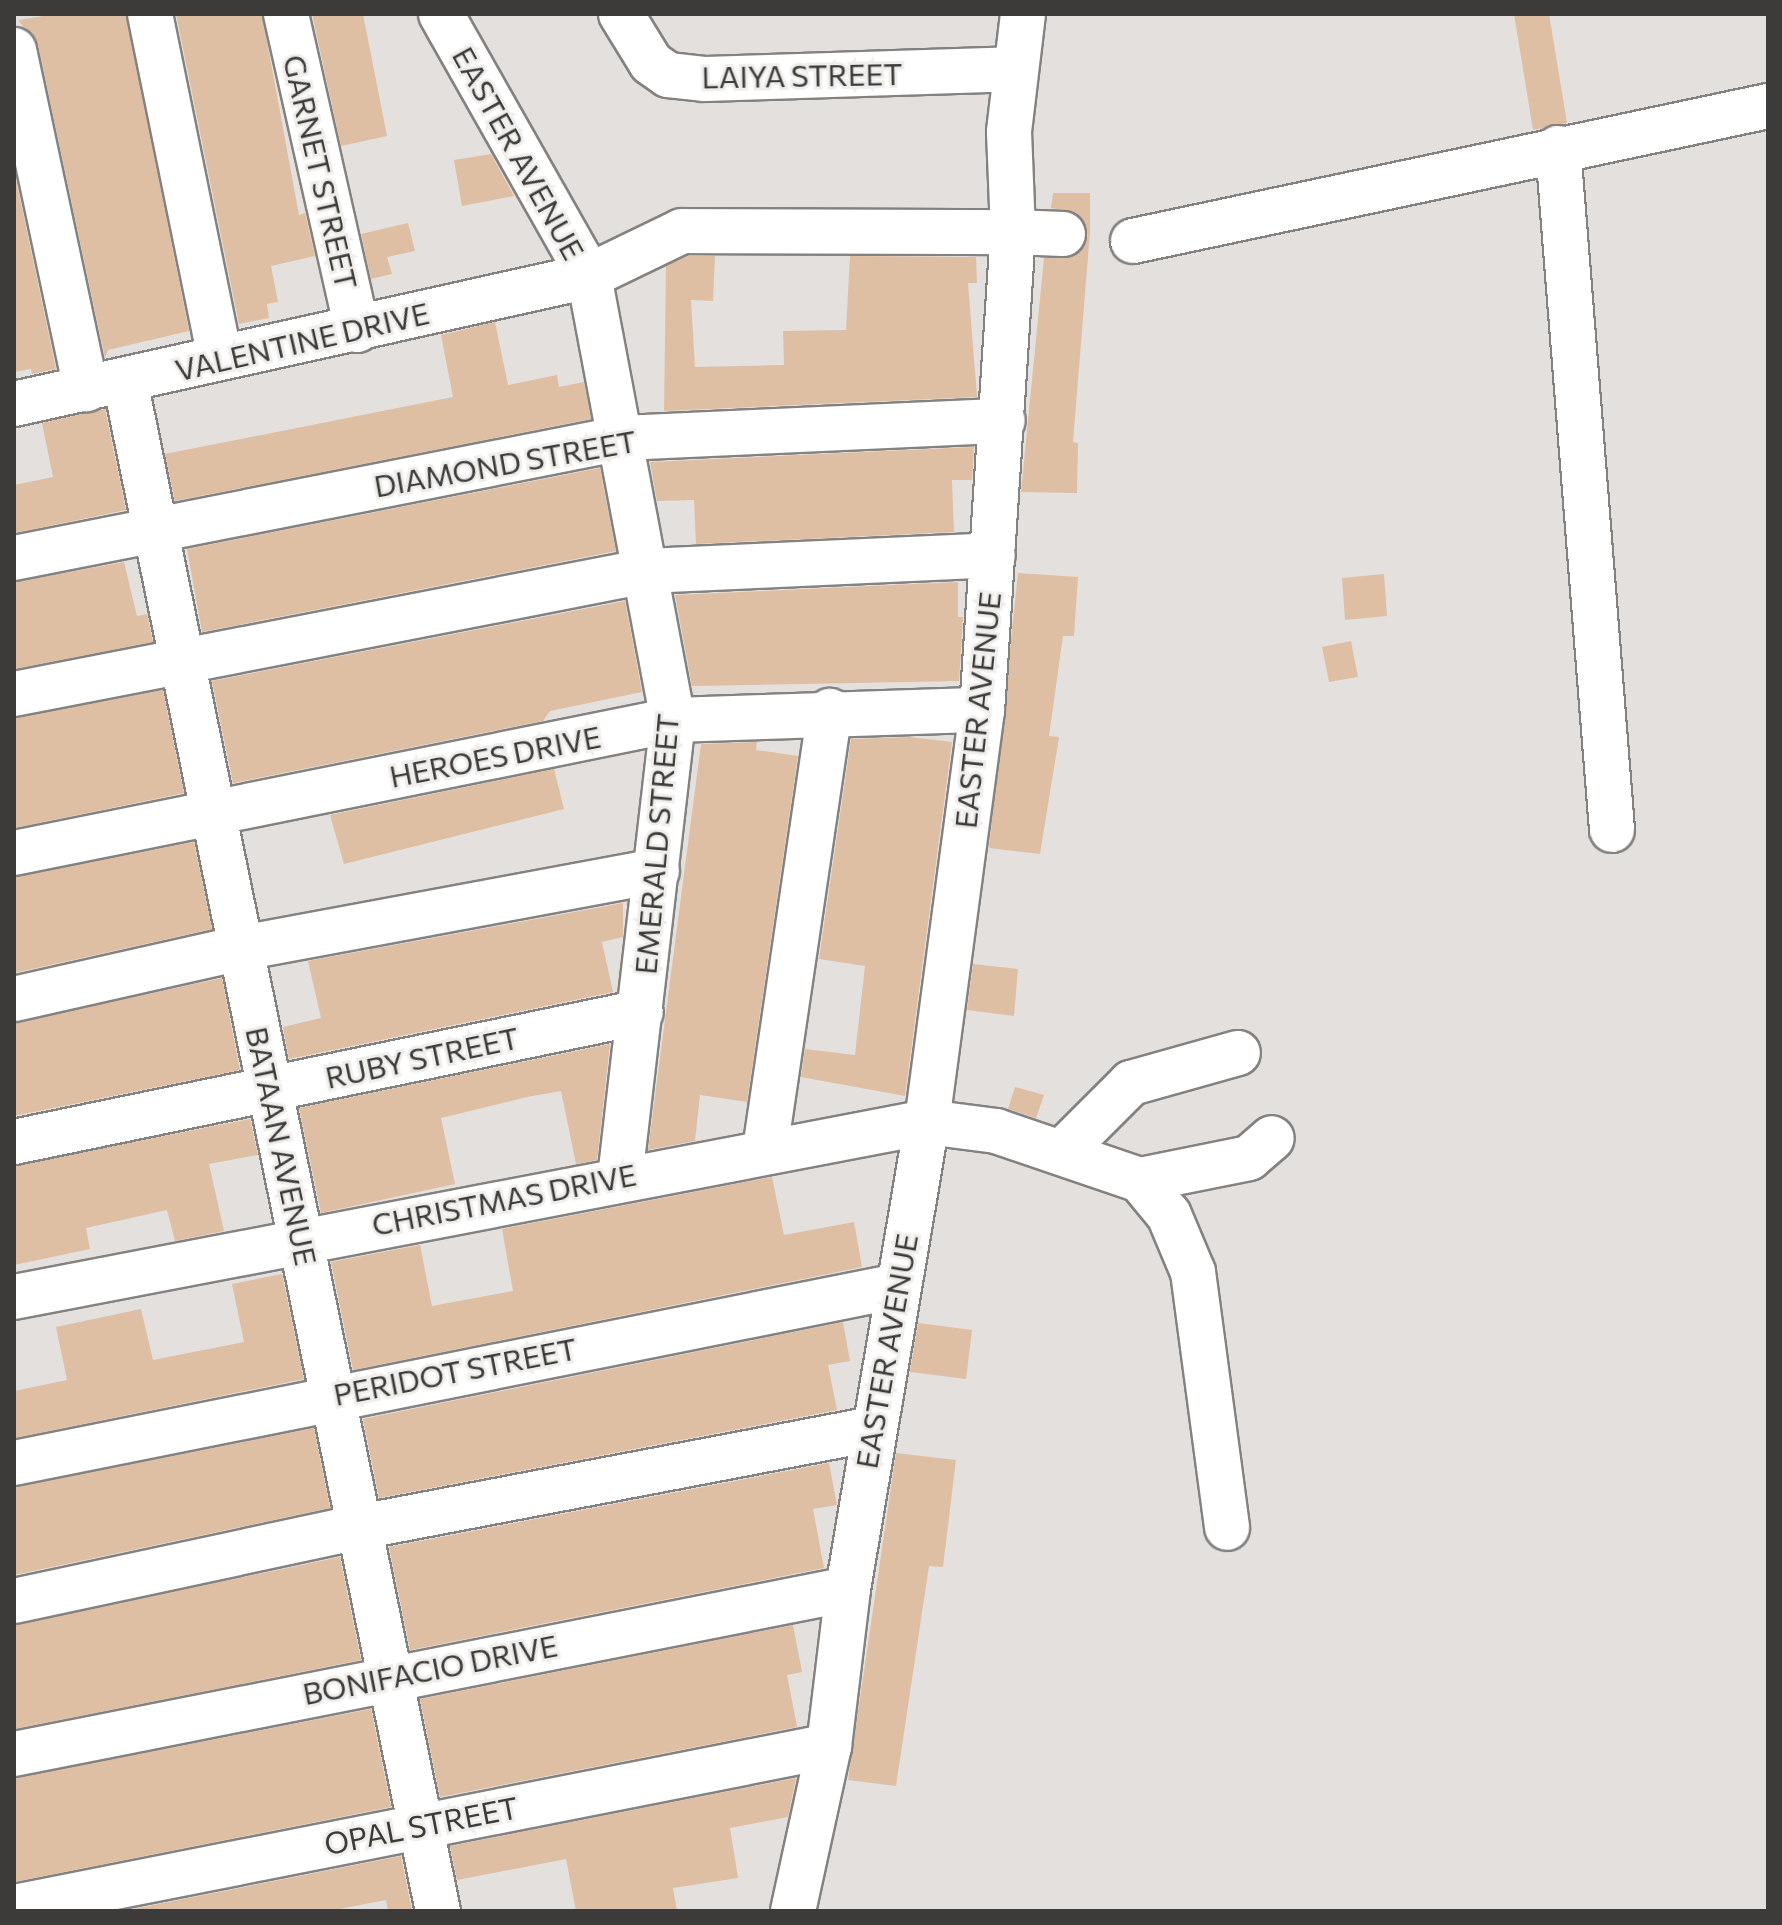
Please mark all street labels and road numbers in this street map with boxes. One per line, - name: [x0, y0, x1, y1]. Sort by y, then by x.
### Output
- street label: EASTER AVENUE: [446, 40, 592, 266]
- street label: GARNET STREET: [277, 51, 365, 293]
- street label: LAIYA STREET: [701, 55, 903, 95]
- street label: VALENTINE DRIVE: [172, 294, 432, 388]
- street label: DIAMOND STREET: [371, 422, 639, 504]
- street label: EASTER AVENUE: [947, 590, 1007, 830]
- street label: EMERALD STREET: [627, 712, 685, 976]
- street label: HEROES DRIVE: [386, 718, 604, 794]
- street label: RUBY STREET: [322, 1019, 522, 1095]
- street label: BATAAN AVENUE: [239, 1023, 325, 1269]
- street label: CHRISTMAS DRIVE: [369, 1156, 639, 1242]
- street label: EASTER AVENUE: [848, 1231, 924, 1471]
- street label: PERIDOT STREET: [330, 1330, 580, 1412]
- street label: BONIFACIO DRIVE: [300, 1627, 560, 1711]
- street label: OPAL STREET: [321, 1789, 521, 1861]

